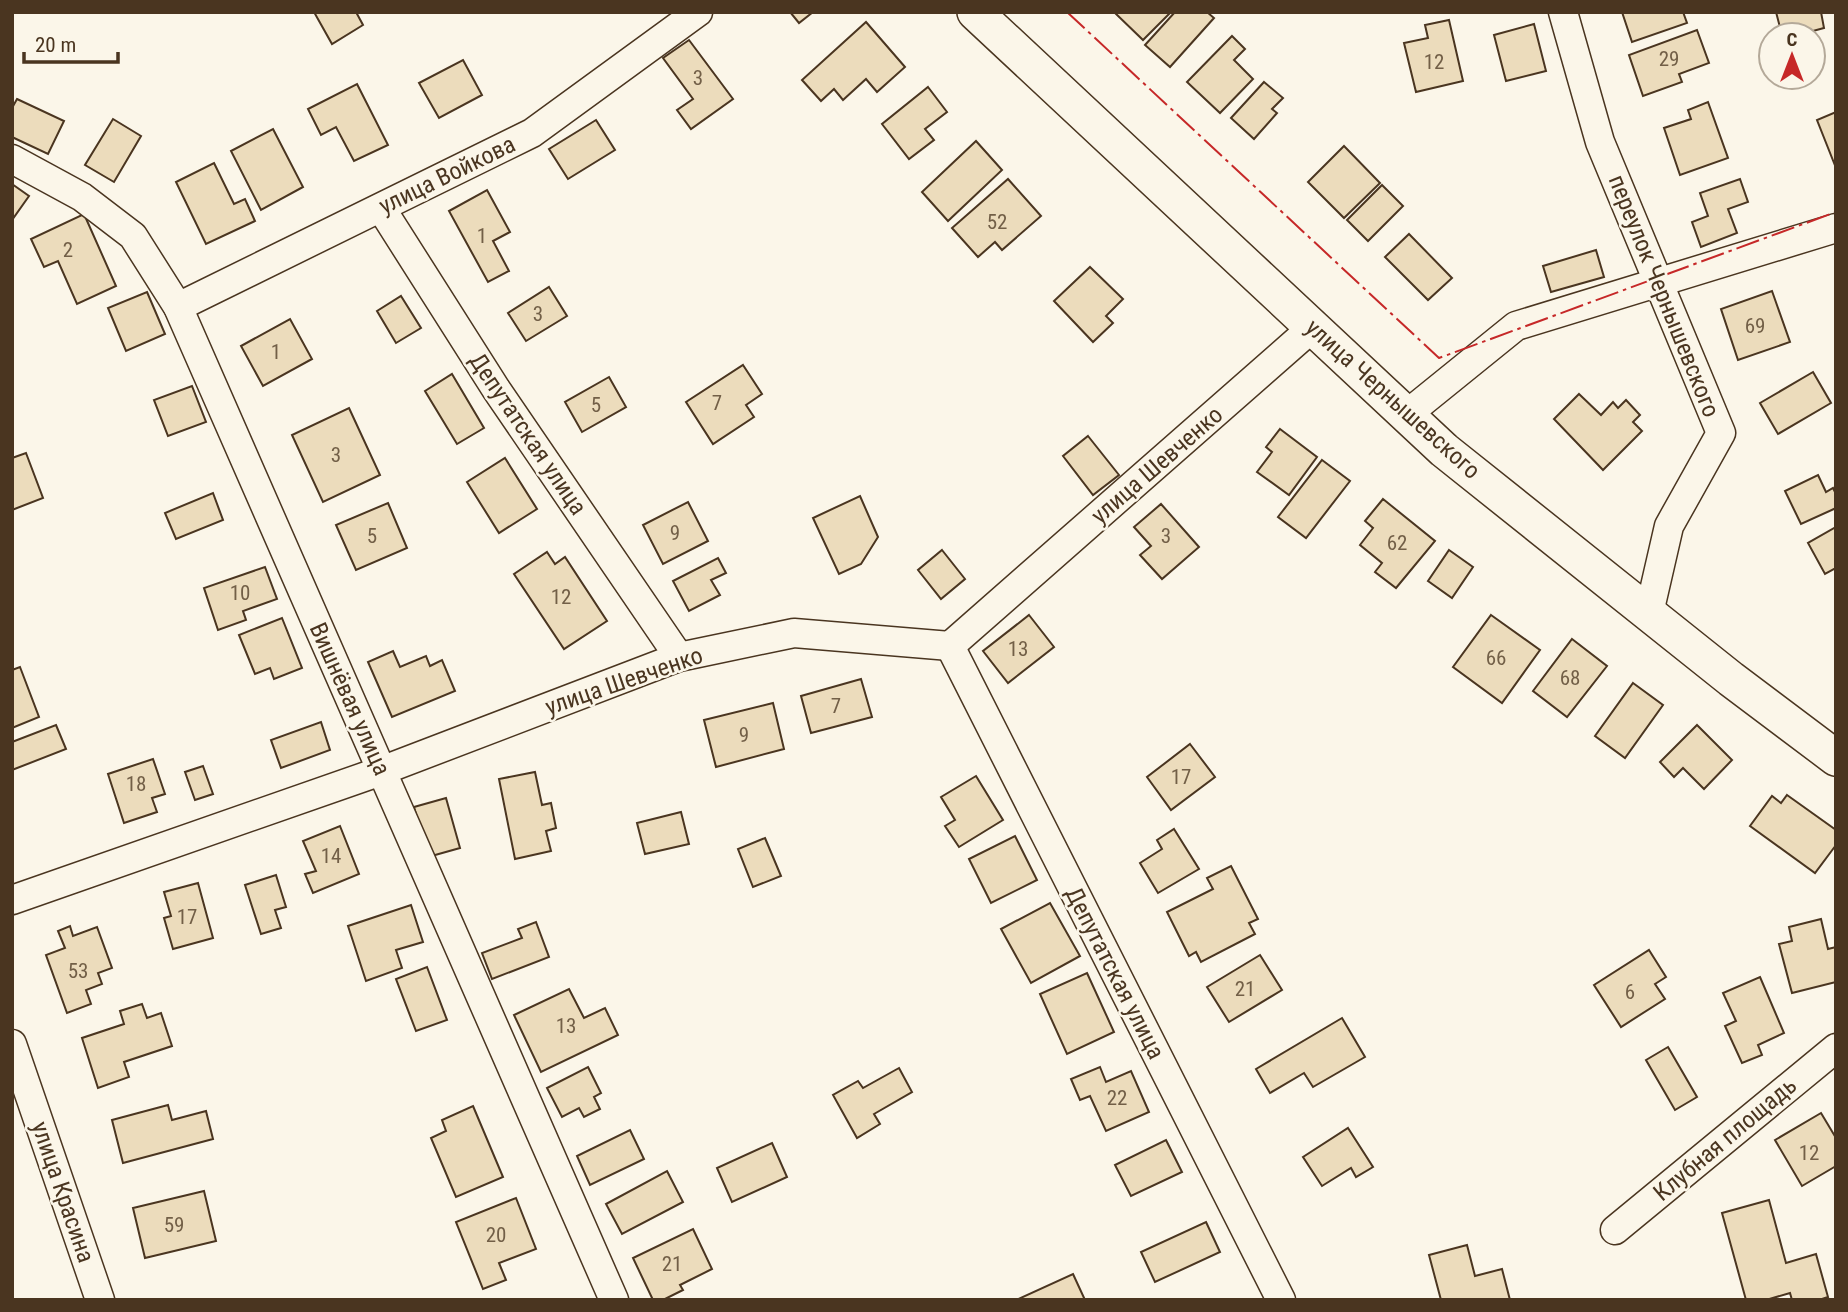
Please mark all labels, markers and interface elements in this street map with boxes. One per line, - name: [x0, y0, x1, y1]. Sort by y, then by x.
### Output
- scale bar: [24, 21, 119, 65]
- north arrow: [1757, 21, 1827, 91]
- text: С: [1787, 28, 1798, 51]
- text: 20 m: [35, 33, 76, 57]
- house number: 29: [1659, 47, 1679, 71]
- house number: 12: [1424, 50, 1444, 74]
- house number: 3: [693, 66, 703, 90]
- street label: улица Войкова: [374, 130, 520, 220]
- street label: переулок Чернышевского: [1603, 171, 1725, 421]
- house number: 52: [987, 210, 1007, 234]
- house number: 1: [477, 224, 487, 248]
- house number: 2: [63, 238, 73, 262]
- house number: 3: [533, 302, 543, 326]
- street label: улица Чернышевского: [1300, 313, 1486, 485]
- house number: 69: [1745, 314, 1765, 338]
- house number: 1: [271, 340, 281, 364]
- street label: Депутатская улица: [463, 348, 593, 520]
- house number: 7: [712, 391, 722, 415]
- house number: 5: [591, 393, 601, 417]
- street label: улица Шевченко: [1086, 400, 1228, 530]
- house number: 3: [331, 443, 341, 467]
- house number: 9: [670, 521, 680, 545]
- house number: 5: [367, 524, 377, 548]
- house number: 3: [1161, 524, 1171, 548]
- house number: 62: [1387, 531, 1407, 555]
- house number: 10: [230, 581, 250, 605]
- house number: 12: [551, 585, 571, 609]
- street label: Вишнёвая улица: [304, 618, 396, 780]
- house number: 13: [1008, 637, 1028, 661]
- street label: улица Шевченко: [542, 641, 706, 721]
- house number: 66: [1486, 646, 1506, 670]
- house number: 68: [1560, 666, 1580, 690]
- house number: 7: [831, 694, 841, 718]
- house number: 9: [739, 723, 749, 747]
- house number: 17: [1171, 765, 1191, 789]
- house number: 18: [126, 772, 146, 796]
- house number: 14: [321, 844, 341, 868]
- street label: Депутатская улица: [1060, 882, 1170, 1064]
- house number: 17: [177, 905, 197, 929]
- house number: 53: [68, 959, 88, 983]
- house number: 21: [1235, 977, 1255, 1001]
- house number: 6: [1625, 980, 1635, 1004]
- house number: 13: [556, 1014, 576, 1038]
- street label: Клубная площадь: [1648, 1071, 1802, 1207]
- house number: 22: [1107, 1086, 1127, 1110]
- street label: улица Красина: [26, 1118, 100, 1266]
- house number: 12: [1799, 1141, 1819, 1165]
- house number: 59: [164, 1213, 184, 1237]
- house number: 20: [486, 1223, 506, 1247]
- house number: 21: [662, 1252, 682, 1276]

